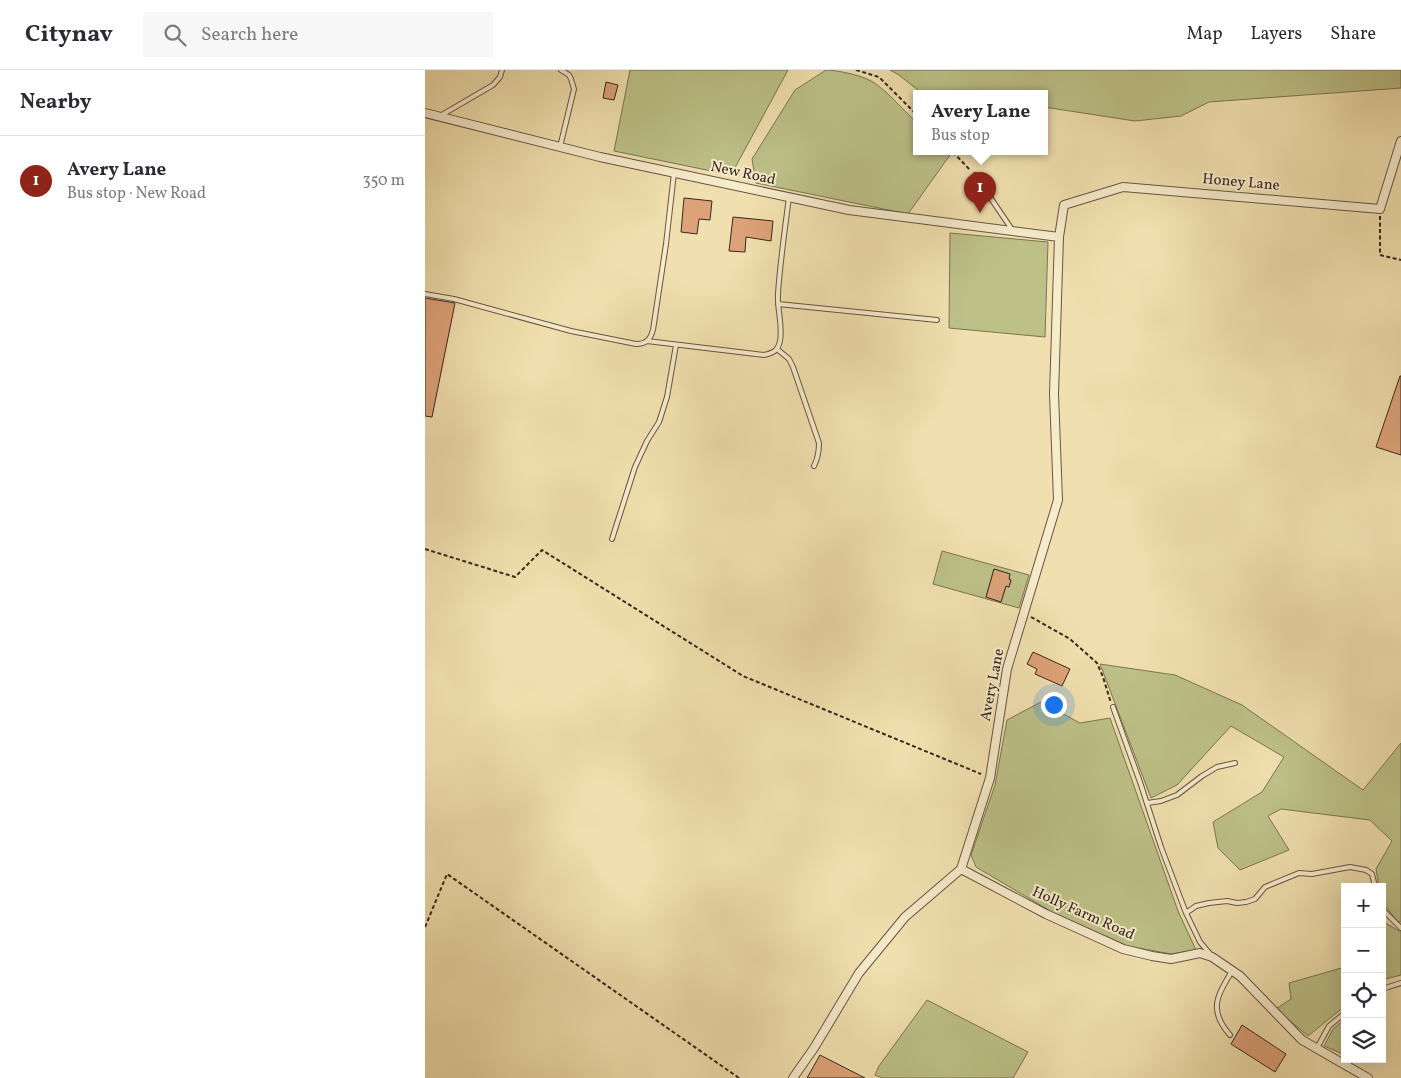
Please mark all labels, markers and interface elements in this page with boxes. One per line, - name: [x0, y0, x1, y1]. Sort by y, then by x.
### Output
- search box: [143, 12, 493, 57]
- text: Citynav: [25, 18, 113, 52]
- icon: search: [161, 21, 189, 49]
- text: Search here: [201, 22, 298, 48]
- text: Map: [1186, 22, 1222, 47]
- text: Layers: [1250, 22, 1302, 47]
- text: Share: [1330, 22, 1376, 47]
- text: Nearby: [20, 88, 91, 117]
- popup: [913, 90, 1048, 155]
- text: Avery Lane: [931, 99, 1030, 125]
- text: Bus stop: [931, 125, 990, 147]
- text: Avery Lane: [67, 157, 166, 183]
- street label: New Road: [708, 157, 778, 191]
- street label: Honey Lane: [1201, 169, 1281, 197]
- text: 1: [33, 170, 39, 192]
- text: 350 m: [362, 170, 405, 192]
- pin: 1: [964, 172, 996, 213]
- text: Bus stop · New Road: [67, 183, 206, 205]
- street label: Avery Lane: [976, 647, 1010, 723]
- your location: [1041, 692, 1067, 718]
- street label: Holly Farm Road: [1028, 882, 1138, 946]
- map controls: [1341, 883, 1386, 1063]
- button: +: [1341, 883, 1386, 928]
- button: −: [1341, 928, 1386, 973]
- button: locate: [1341, 973, 1386, 1018]
- button: layers: [1341, 1018, 1386, 1063]

